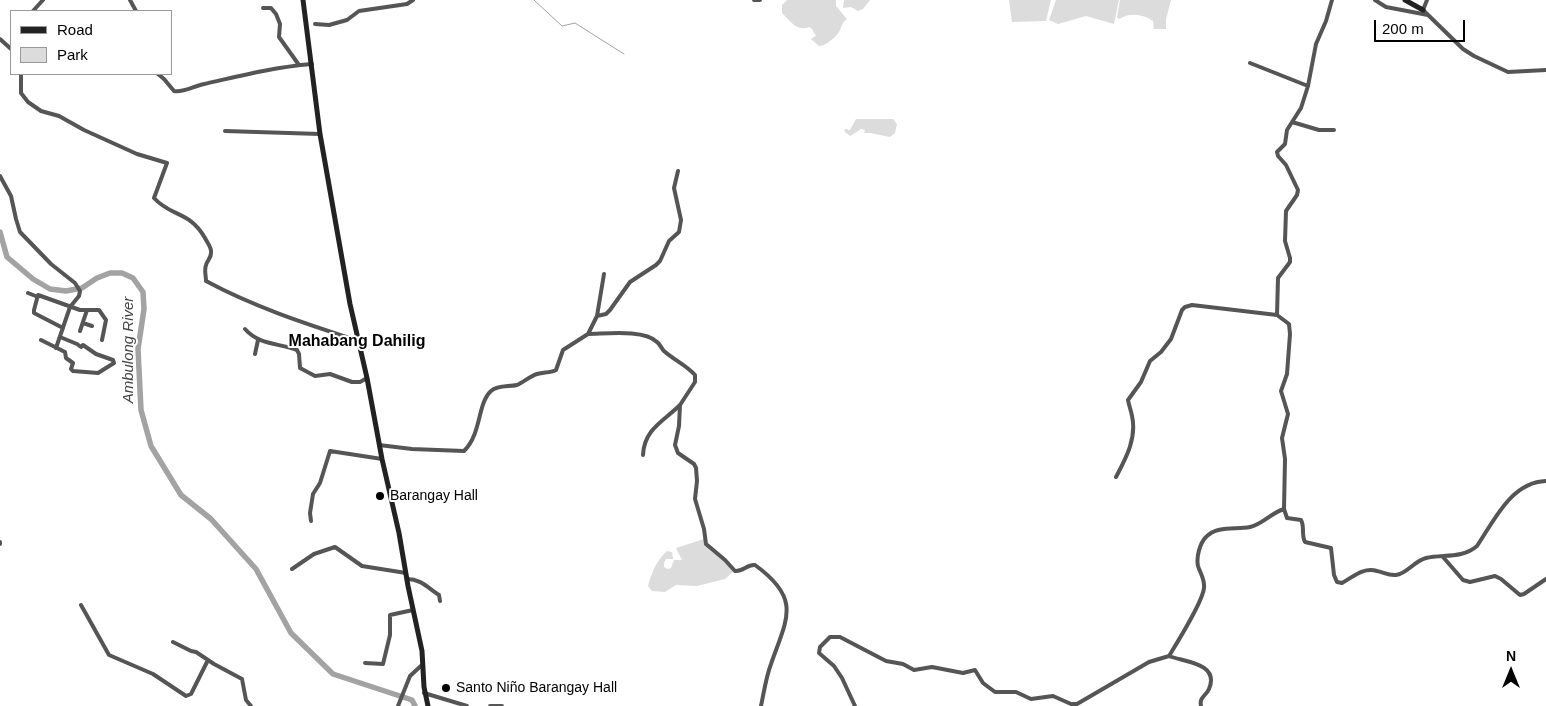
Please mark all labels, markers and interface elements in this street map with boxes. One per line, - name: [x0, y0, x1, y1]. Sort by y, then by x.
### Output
- legend: [10, 10, 172, 75]
- scale bar: [1376, 10, 1467, 42]
- text: 200 m: [1382, 20, 1424, 37]
- text: Road: [57, 21, 93, 38]
- text: Park: [57, 46, 88, 63]
- water label: Ambulong River: [120, 297, 138, 403]
- district label: Mahabang Dahilig: [289, 332, 425, 352]
- place label: Barangay Hall: [390, 488, 478, 504]
- marker: Barangay Hall: [374, 490, 386, 502]
- north arrow: [1486, 646, 1536, 696]
- text: N: [1506, 648, 1516, 664]
- place label: Santo Niño Barangay Hall: [456, 680, 617, 696]
- marker: Santo Niño Barangay Hall: [440, 682, 452, 694]

